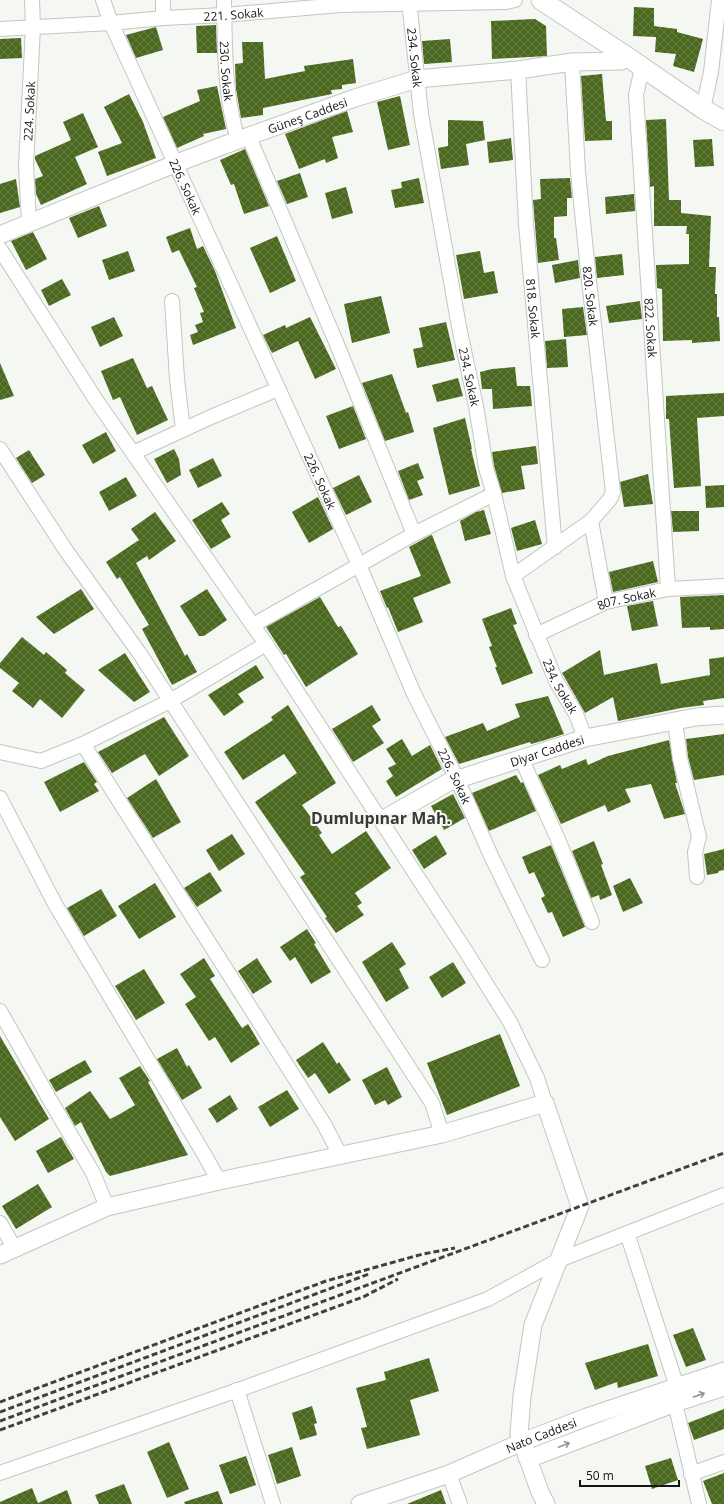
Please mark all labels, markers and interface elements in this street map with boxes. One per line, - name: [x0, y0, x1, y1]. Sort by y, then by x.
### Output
- street label: 221. Sokak: [203, 3, 265, 24]
- street label: 234. Sokak: [403, 27, 427, 89]
- street label: 230. Sokak: [216, 41, 238, 103]
- street label: 224. Sokak: [19, 80, 39, 142]
- street label: Güneş Caddesi: [265, 93, 350, 137]
- street label: 226. Sokak: [166, 156, 206, 218]
- street label: 820. Sokak: [579, 265, 603, 328]
- street label: 818. Sokak: [522, 278, 545, 340]
- street label: 822. Sokak: [641, 297, 662, 359]
- street label: 234. Sokak: [455, 346, 484, 409]
- street label: 226. Sokak: [300, 450, 341, 512]
- street label: 807. Sokak: [594, 583, 658, 614]
- street label: 234. Sokak: [539, 656, 583, 717]
- street label: Diyar Caddesi: [508, 730, 586, 770]
- street label: 226. Sokak: [434, 745, 476, 807]
- district label: Dumlupınar Mah.: [311, 807, 451, 829]
- one-way arrow: [693, 1391, 706, 1398]
- street label: Nato Caddesi: [503, 1413, 579, 1457]
- one-way arrow: [558, 1441, 570, 1449]
- scale bar: [580, 1462, 679, 1488]
- text: 50 m: [586, 1467, 614, 1484]

